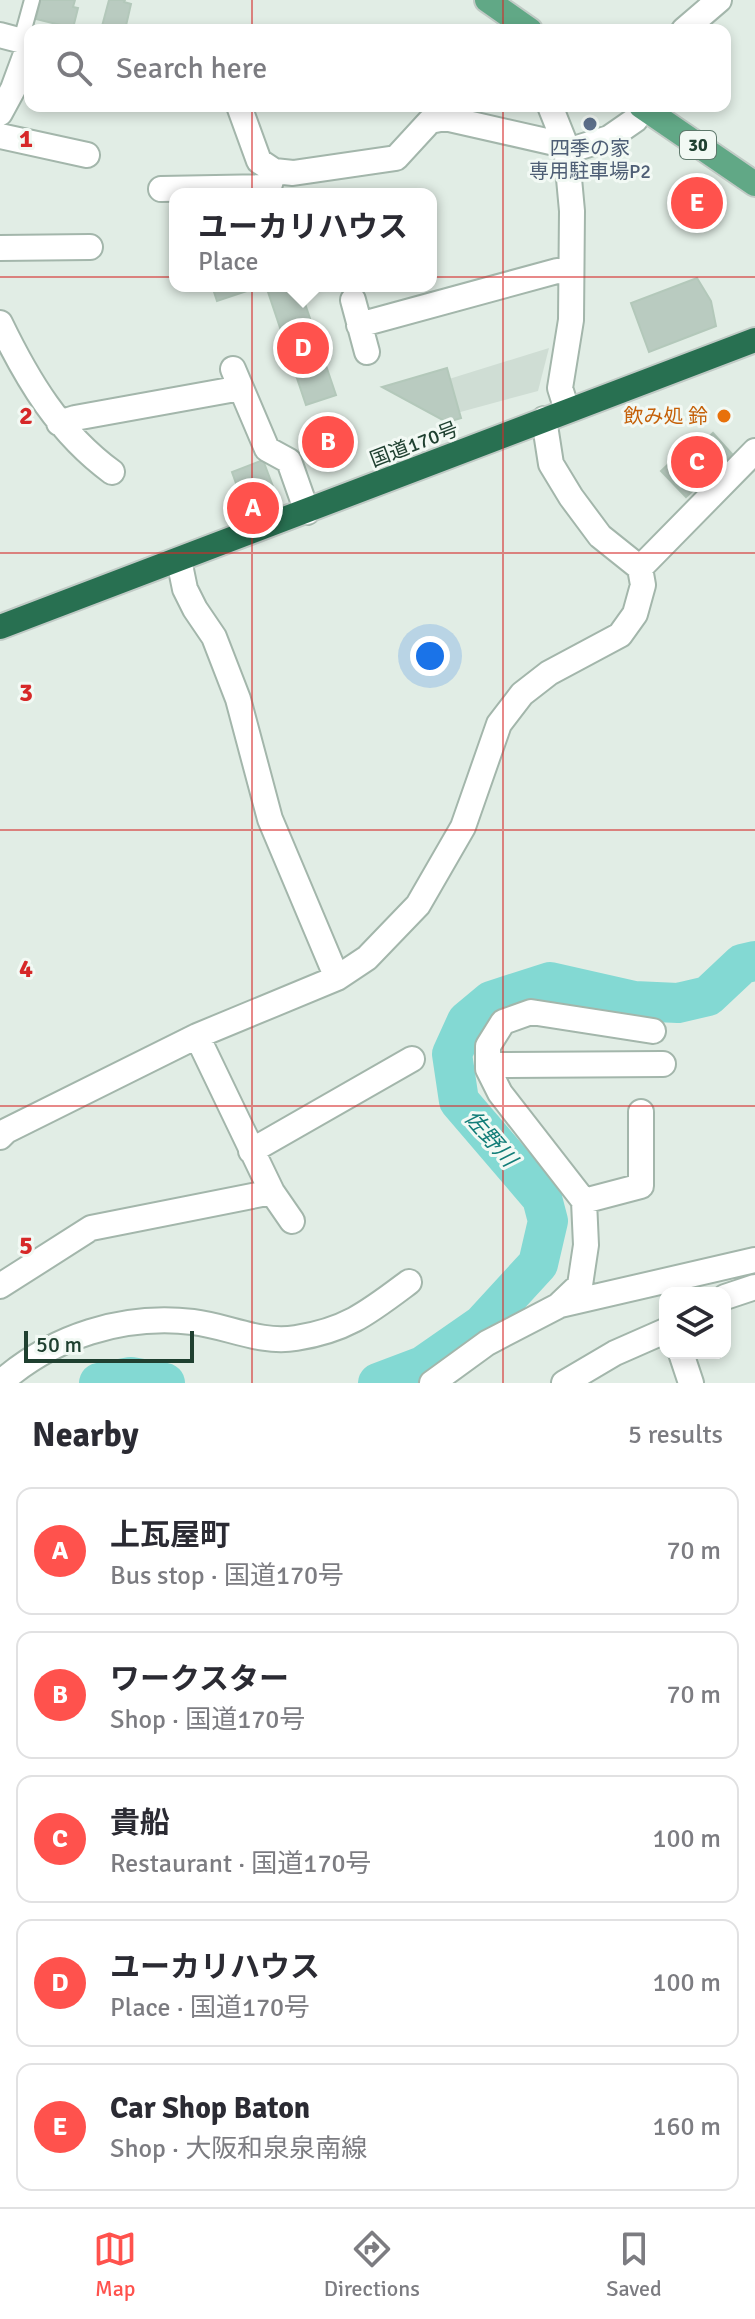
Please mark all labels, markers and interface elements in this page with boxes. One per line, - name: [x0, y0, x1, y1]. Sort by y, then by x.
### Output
- search box: [24, 24, 731, 112]
- icon: search: [52, 46, 96, 90]
- text: Search here: [116, 50, 267, 87]
- marker: 四季の家 専用駐車場P2: [581, 115, 599, 133]
- text: 1: [19, 123, 33, 155]
- road number: 30: [680, 131, 716, 159]
- place label: 四季の家 専用駐車場P2: [529, 136, 651, 184]
- pin: E: [671, 173, 723, 233]
- popup: [169, 188, 437, 292]
- text: ユーカリハウス: [198, 209, 408, 246]
- text: Place: [198, 246, 259, 278]
- pin: D: [277, 318, 329, 378]
- text: 2: [19, 400, 33, 432]
- place label: 飲み処 鈴: [624, 404, 708, 429]
- marker: 飲み処 鈴: [715, 407, 733, 425]
- pin: B: [302, 412, 354, 472]
- street label: 国道170号: [367, 416, 462, 473]
- pin: C: [671, 432, 723, 492]
- pin: A: [227, 478, 279, 538]
- your location: [410, 636, 450, 676]
- text: 3: [19, 677, 33, 709]
- text: 4: [19, 953, 33, 985]
- water label: 佐野川: [459, 1105, 524, 1174]
- text: 5: [19, 1230, 33, 1262]
- map controls: [659, 1287, 731, 1359]
- button: layers: [659, 1287, 731, 1359]
- scale bar: [24, 1327, 194, 1363]
- text: 50 m: [36, 1331, 82, 1358]
- text: Nearby: [32, 1414, 139, 1456]
- text: 5 results: [628, 1419, 723, 1451]
- text: 上瓦屋町: [110, 1517, 230, 1554]
- text: A: [52, 1535, 68, 1567]
- text: 70 m: [666, 1535, 721, 1567]
- text: Bus stop · 国道170号: [110, 1560, 344, 1592]
- text: ワークスター: [110, 1661, 289, 1698]
- text: B: [52, 1679, 68, 1711]
- text: 70 m: [666, 1679, 721, 1711]
- text: Shop · 国道170号: [110, 1704, 305, 1736]
- text: 貴船: [110, 1805, 170, 1842]
- text: C: [52, 1823, 68, 1855]
- text: 100 m: [652, 1823, 721, 1855]
- text: Restaurant · 国道170号: [110, 1848, 371, 1880]
- text: ユーカリハウス: [110, 1949, 320, 1986]
- text: D: [51, 1967, 69, 1999]
- text: 100 m: [652, 1967, 721, 1999]
- text: Place · 国道170号: [110, 1992, 310, 2024]
- text: Car Shop Baton: [110, 2090, 310, 2127]
- text: E: [53, 2111, 67, 2143]
- text: 160 m: [652, 2111, 721, 2143]
- text: Shop · 大阪和泉泉南線: [110, 2133, 367, 2165]
- tab: Map: [93, 2227, 137, 2302]
- tab: Directions: [324, 2227, 420, 2302]
- tab: Saved: [606, 2227, 662, 2302]

